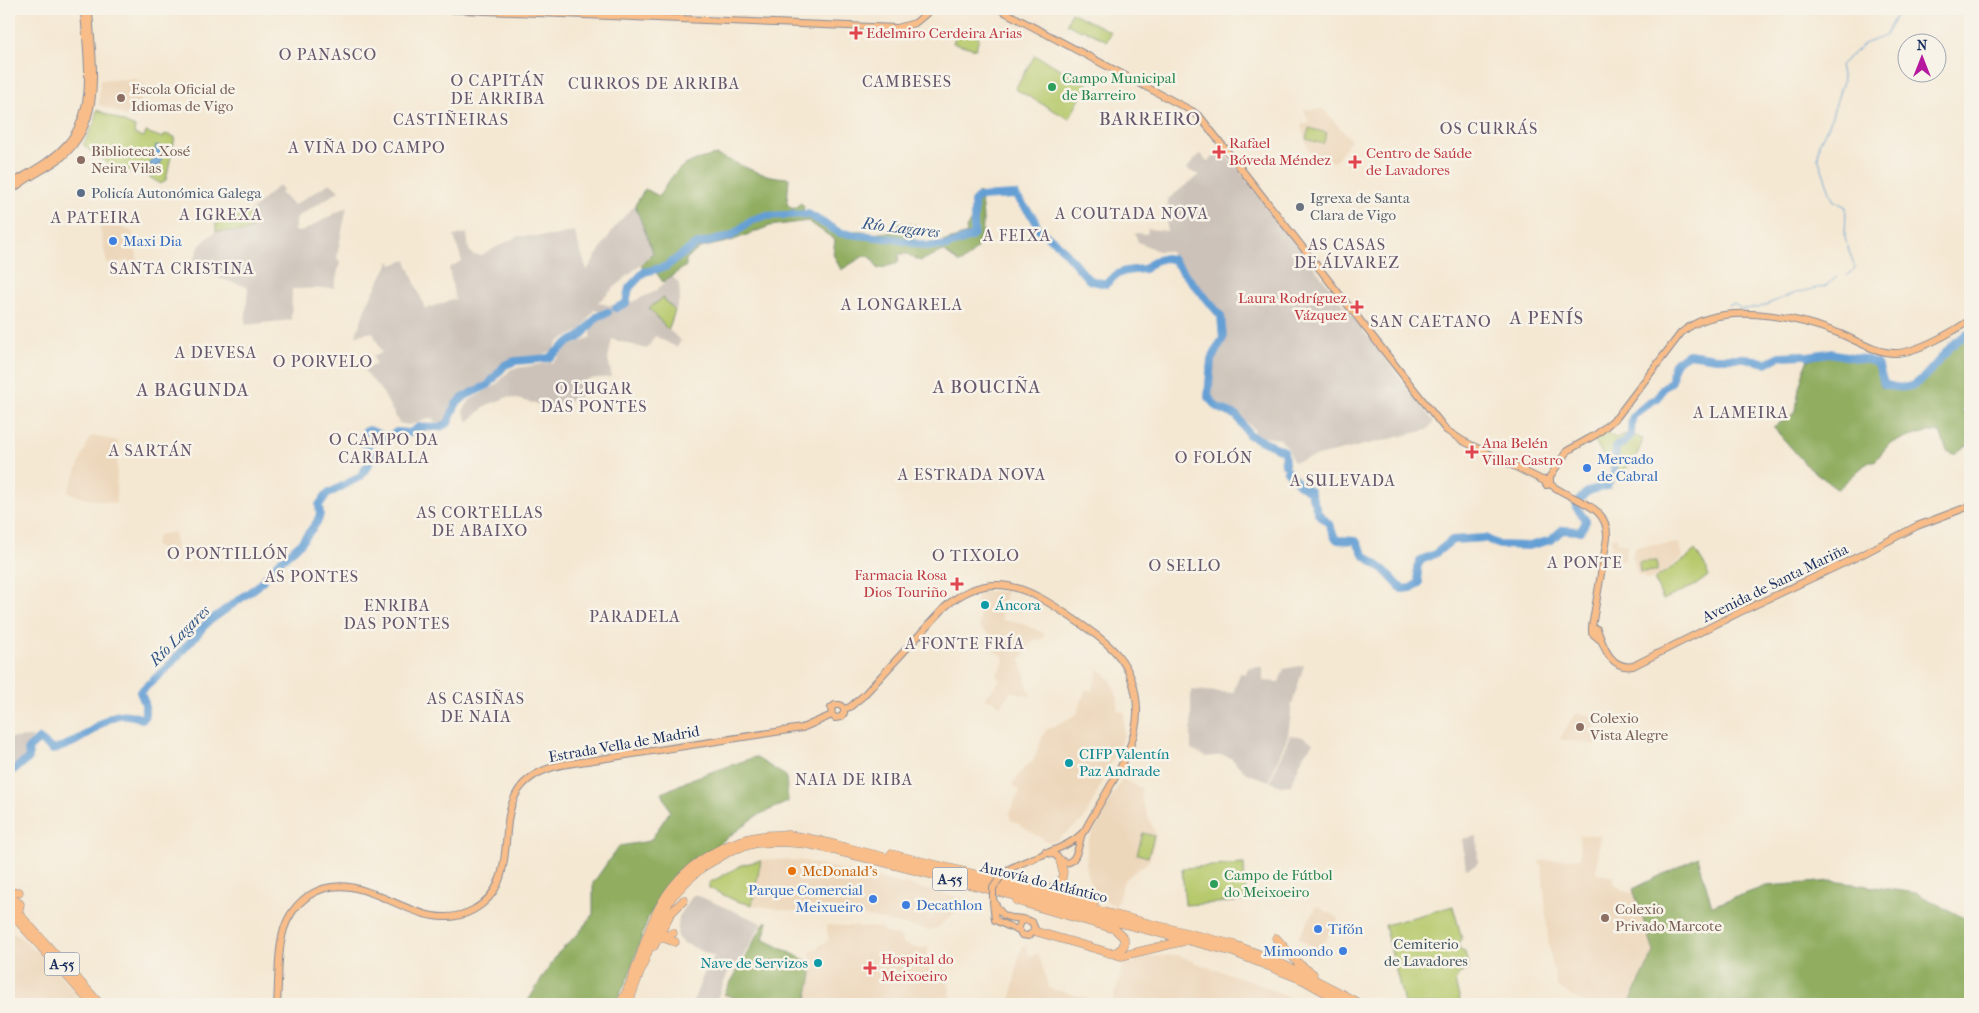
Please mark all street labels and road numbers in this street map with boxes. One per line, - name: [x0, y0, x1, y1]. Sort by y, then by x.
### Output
- street label: Avenida de Santa Mariña: [1698, 539, 1852, 627]
- street label: Estrada Vella de Madrid: [547, 722, 702, 766]
- street label: Autovía do Atlántico: [978, 857, 1110, 907]
- road number: A-55: [932, 868, 968, 891]
- road number: A-55: [44, 952, 80, 976]

